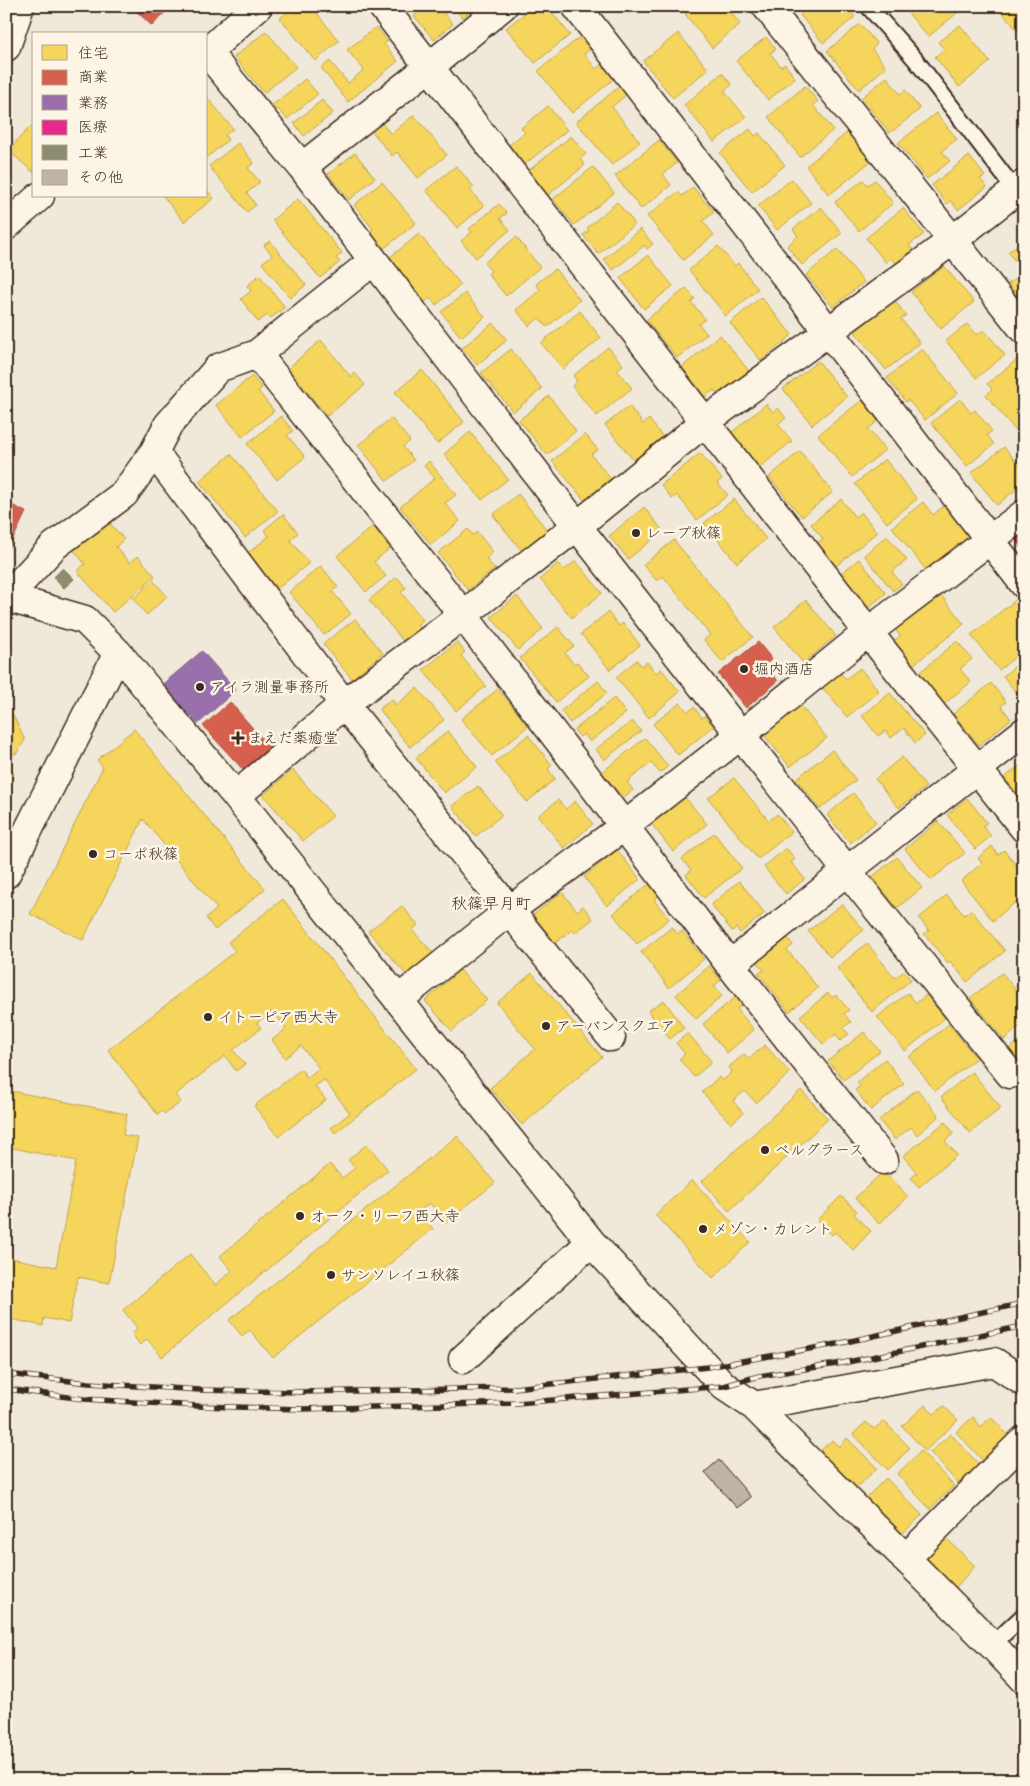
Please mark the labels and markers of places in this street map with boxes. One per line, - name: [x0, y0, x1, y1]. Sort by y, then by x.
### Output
- place label: レープ秋篠: [646, 523, 721, 542]
- marker: レープ秋篠: [630, 527, 642, 539]
- place label: 堀内酒店: [754, 659, 814, 678]
- marker: 堀内酒店: [738, 663, 750, 675]
- place label: アイラ測量事務所: [210, 677, 329, 696]
- marker: アイラ測量事務所: [194, 681, 206, 693]
- place label: まえだ薬癒堂: [248, 728, 338, 747]
- marker: まえだ薬癒堂: [232, 732, 244, 744]
- place label: コーポ秋篠: [103, 844, 178, 863]
- marker: コーポ秋篠: [87, 848, 99, 860]
- place label: イトーピア西大寺: [218, 1007, 338, 1026]
- marker: イトーピア西大寺: [202, 1011, 214, 1023]
- place label: アーバンスクエア: [556, 1016, 675, 1035]
- marker: アーバンスクエア: [540, 1020, 552, 1032]
- place label: ベルグラース: [775, 1140, 864, 1159]
- marker: ベルグラース: [759, 1144, 771, 1156]
- place label: オーク・リーフ西大寺: [310, 1206, 459, 1225]
- marker: オーク・リーフ西大寺: [294, 1210, 306, 1222]
- place label: メゾン・カレント: [713, 1219, 833, 1238]
- marker: メゾン・カレント: [697, 1223, 709, 1235]
- place label: サンソレイユ秋篠: [341, 1265, 460, 1284]
- marker: サンソレイユ秋篠: [325, 1269, 337, 1281]

